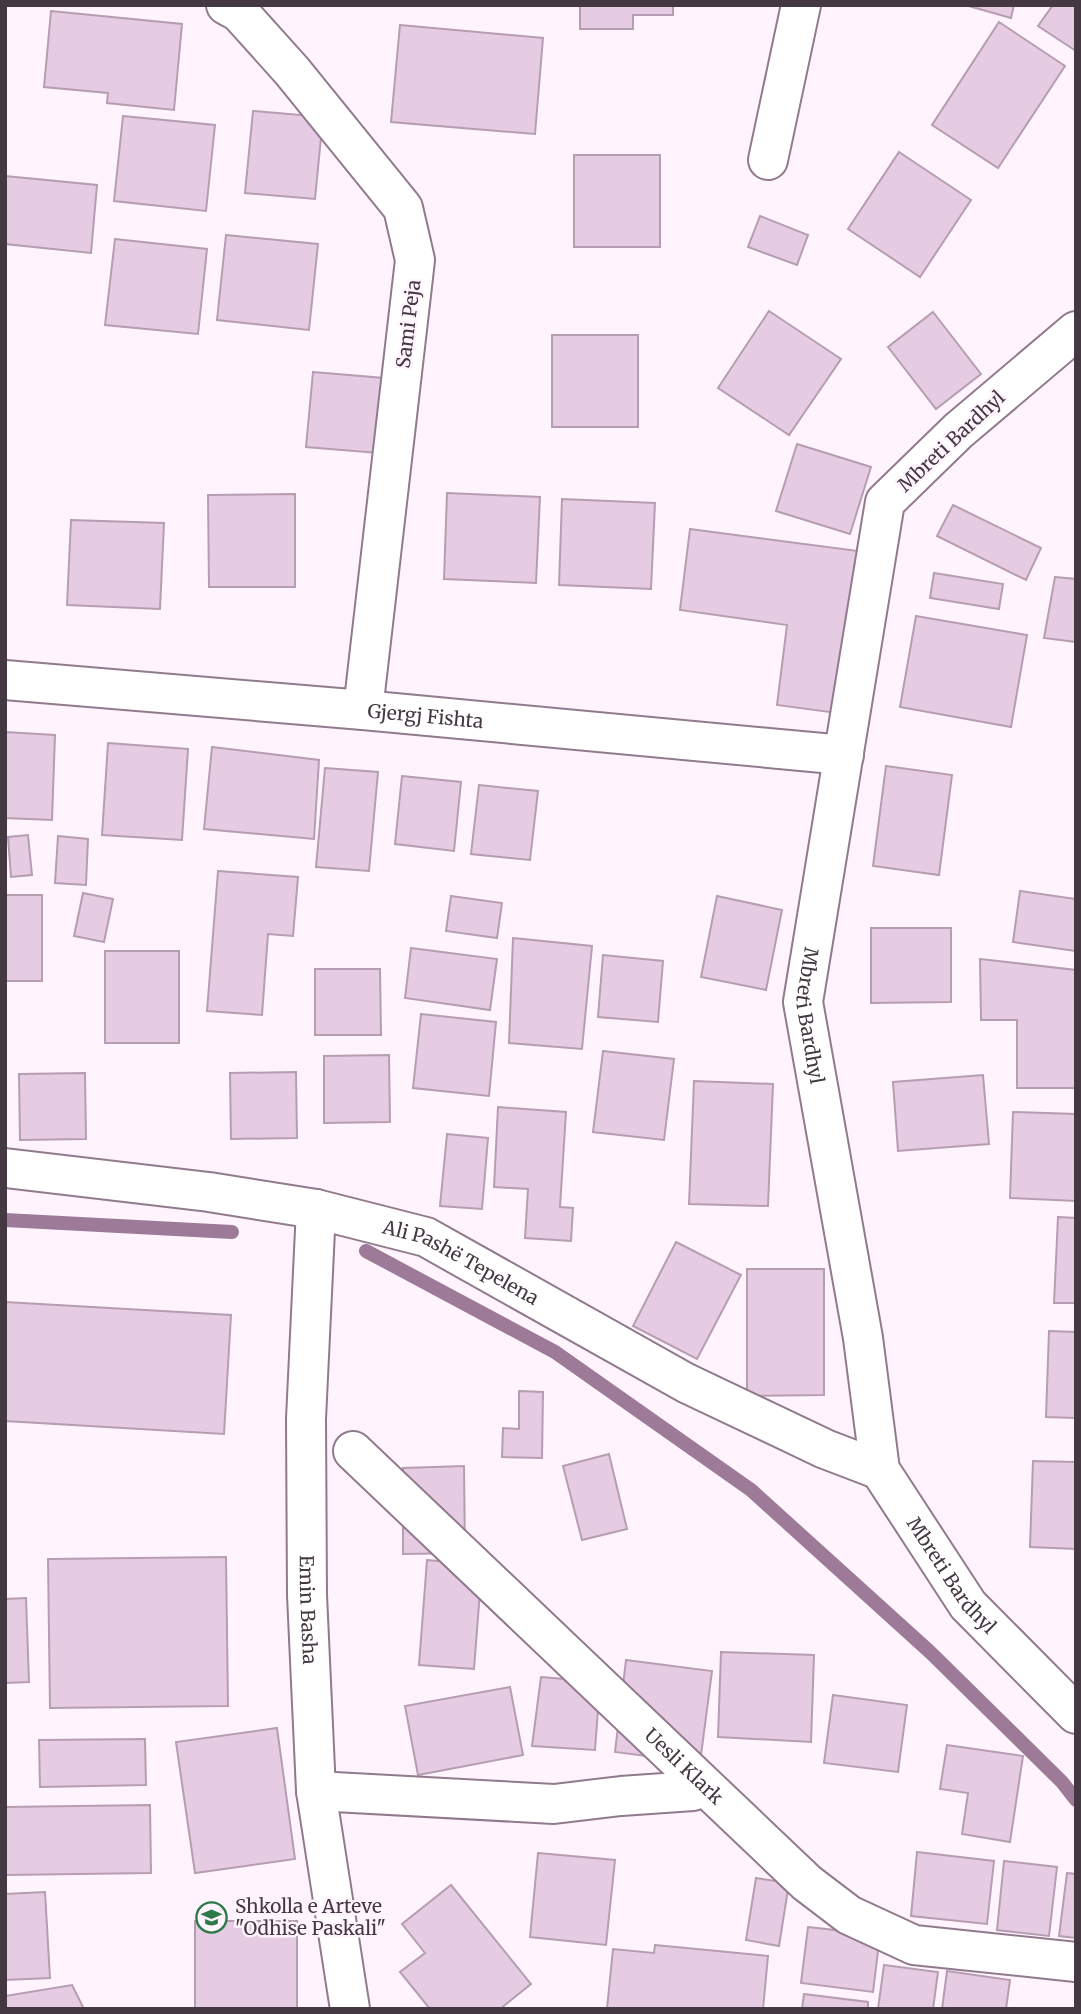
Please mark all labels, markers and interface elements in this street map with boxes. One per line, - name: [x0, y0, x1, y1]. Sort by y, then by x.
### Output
- street label: Sami Peja: [391, 278, 425, 370]
- street label: Mbreti Bardhyl: [892, 385, 1010, 497]
- street label: Gjergj Fishta: [366, 698, 484, 733]
- street label: Mbreti Bardhyl: [791, 946, 829, 1086]
- street label: Ali Pashë Tepelena: [379, 1214, 543, 1310]
- street label: Mbreti Bardhyl: [902, 1512, 1001, 1639]
- street label: Emin Basha: [295, 1555, 322, 1665]
- street label: Uesli Klark: [640, 1723, 729, 1809]
- place label: Shkolla e Arteve "Odhise Paskali": [235, 1894, 386, 1940]
- school or university icon: Shkolla e Arteve "Odhise Paskali": [195, 1900, 229, 1934]

